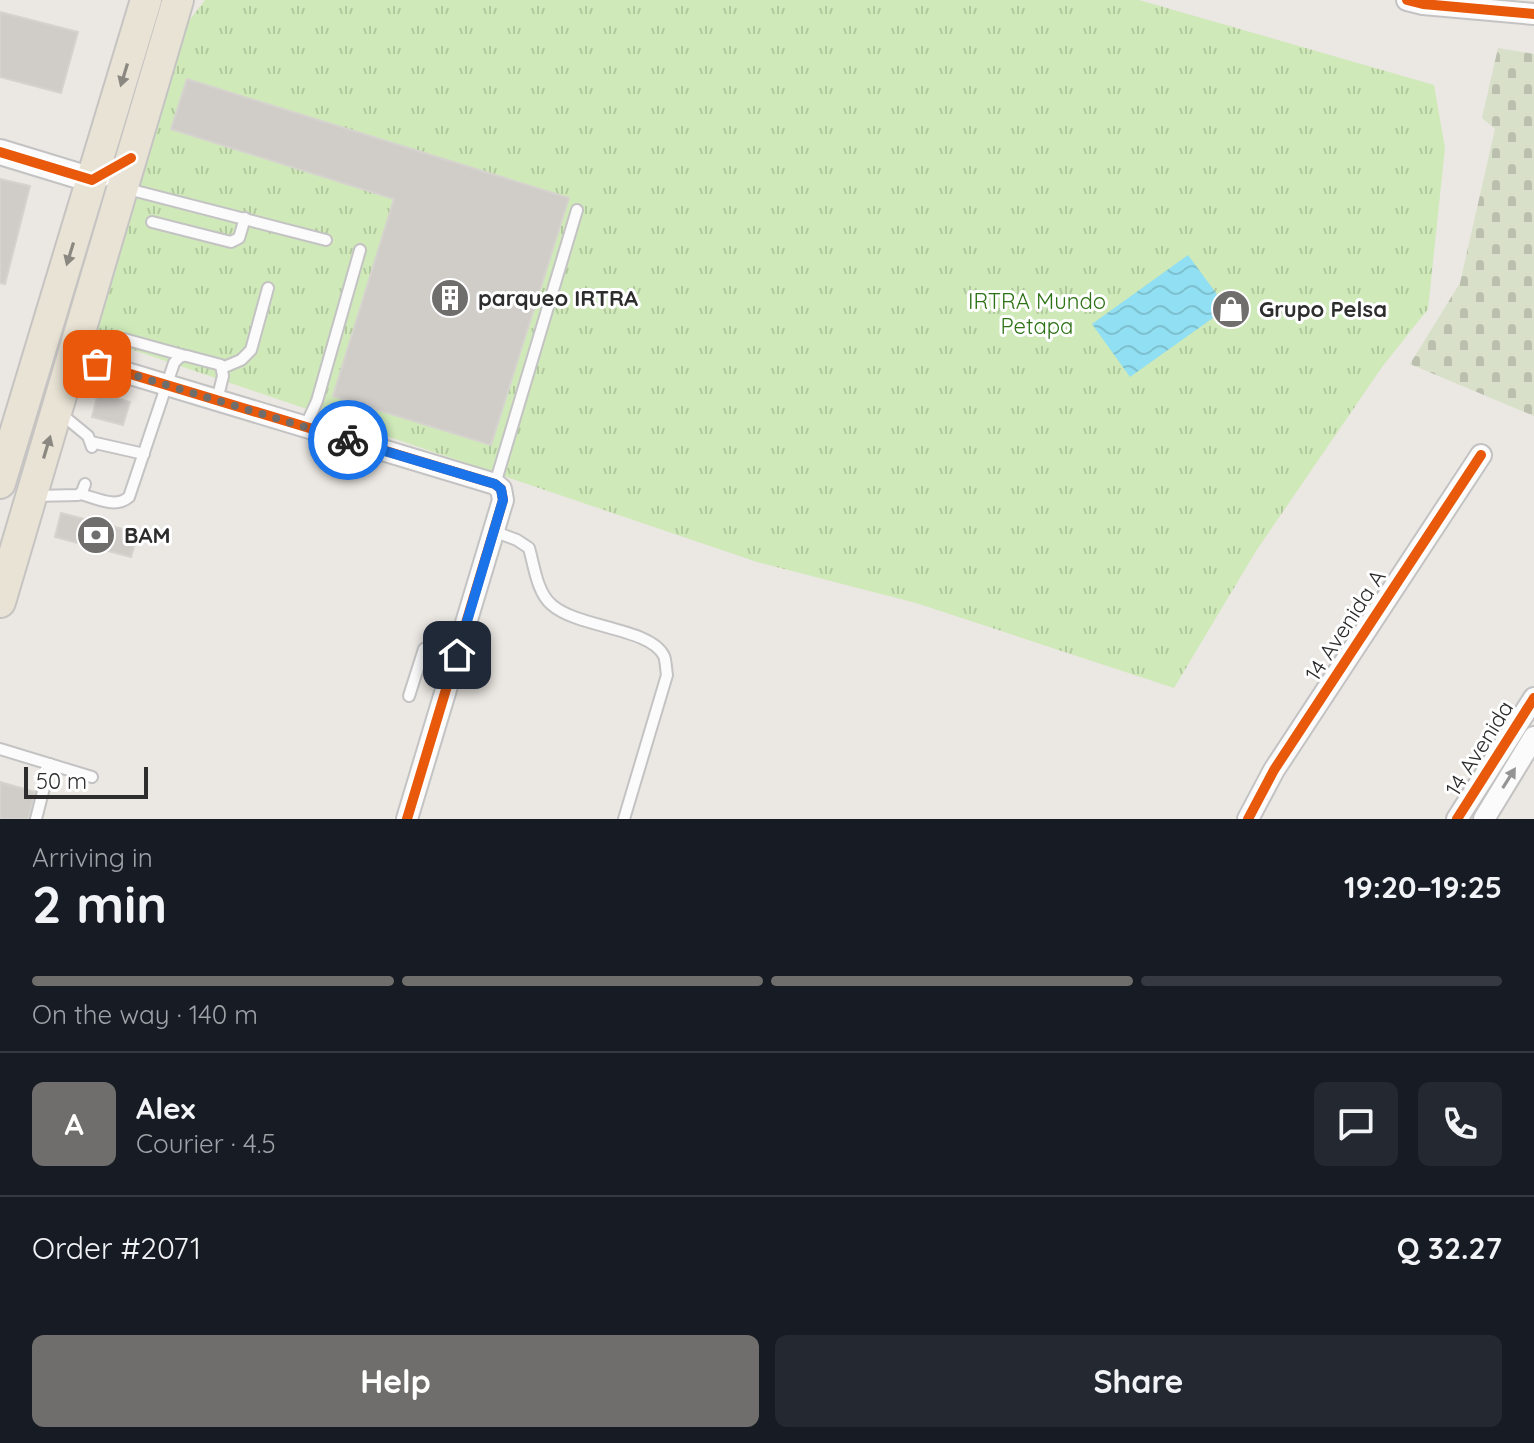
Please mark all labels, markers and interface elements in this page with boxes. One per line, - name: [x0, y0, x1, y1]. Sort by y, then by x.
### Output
- one-way arrow: [117, 63, 130, 87]
- one-way arrow: [63, 243, 76, 267]
- building icon: parqueo IRTRA: [429, 277, 471, 319]
- place label: parqueo IRTRA: [478, 284, 638, 312]
- park label: IRTRA Mundo Petapa: [968, 287, 1106, 340]
- shop icon: Grupo Pelsa: [1210, 288, 1252, 330]
- place label: Grupo Pelsa: [1259, 295, 1387, 323]
- pin: [63, 330, 131, 398]
- icon: bag: [75, 342, 119, 386]
- courier: [308, 400, 388, 480]
- icon: bike: [326, 418, 370, 462]
- one-way arrow: [41, 435, 54, 459]
- bank icon: BAM: [75, 514, 117, 556]
- place label: BAM: [124, 521, 171, 549]
- street label: 14 Avenida A: [1299, 564, 1391, 686]
- pin: [423, 621, 491, 689]
- icon: home: [435, 633, 479, 677]
- street label: 14 Avenida: [1439, 695, 1519, 801]
- scale bar: [24, 763, 148, 799]
- text: 50 m: [36, 767, 87, 795]
- one-way arrow: [1502, 767, 1516, 789]
- text: Arriving in: [32, 841, 153, 874]
- text: 19:20–19:25: [1344, 868, 1502, 906]
- text: 2 min: [32, 871, 167, 936]
- text: On the way · 140 m: [32, 998, 258, 1031]
- button: chat: [1314, 1082, 1398, 1166]
- button: phone: [1418, 1082, 1502, 1166]
- text: Alex: [136, 1089, 195, 1127]
- text: A: [64, 1105, 84, 1143]
- text: Courier · 4.5: [136, 1127, 276, 1160]
- text: Order #2071: [32, 1229, 201, 1267]
- text: Q 32.27: [1397, 1229, 1502, 1267]
- button: Help: [32, 1335, 759, 1427]
- button: Share: [775, 1335, 1502, 1427]

